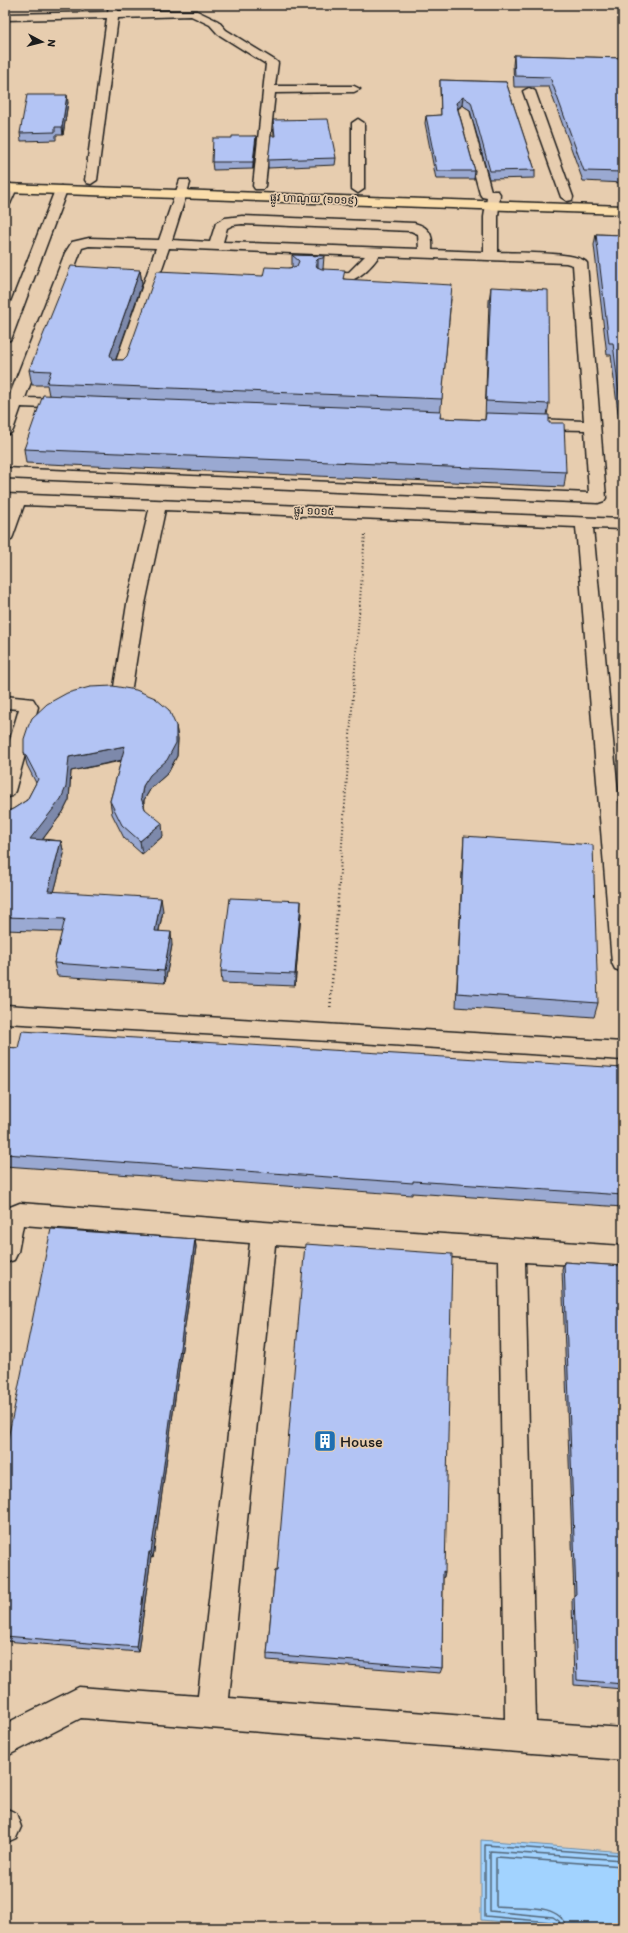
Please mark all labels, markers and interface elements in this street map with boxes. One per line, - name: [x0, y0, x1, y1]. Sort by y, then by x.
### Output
- north arrow: [22, 22, 62, 62]
- text: N: [45, 39, 58, 48]
- street label: ផ្លូវ ហាណូយ (១០១៩): [270, 191, 358, 210]
- street label: ផ្លូវ ១០១៥: [293, 504, 335, 521]
- building icon: House: [312, 1428, 338, 1454]
- place label: House: [340, 1432, 383, 1451]

